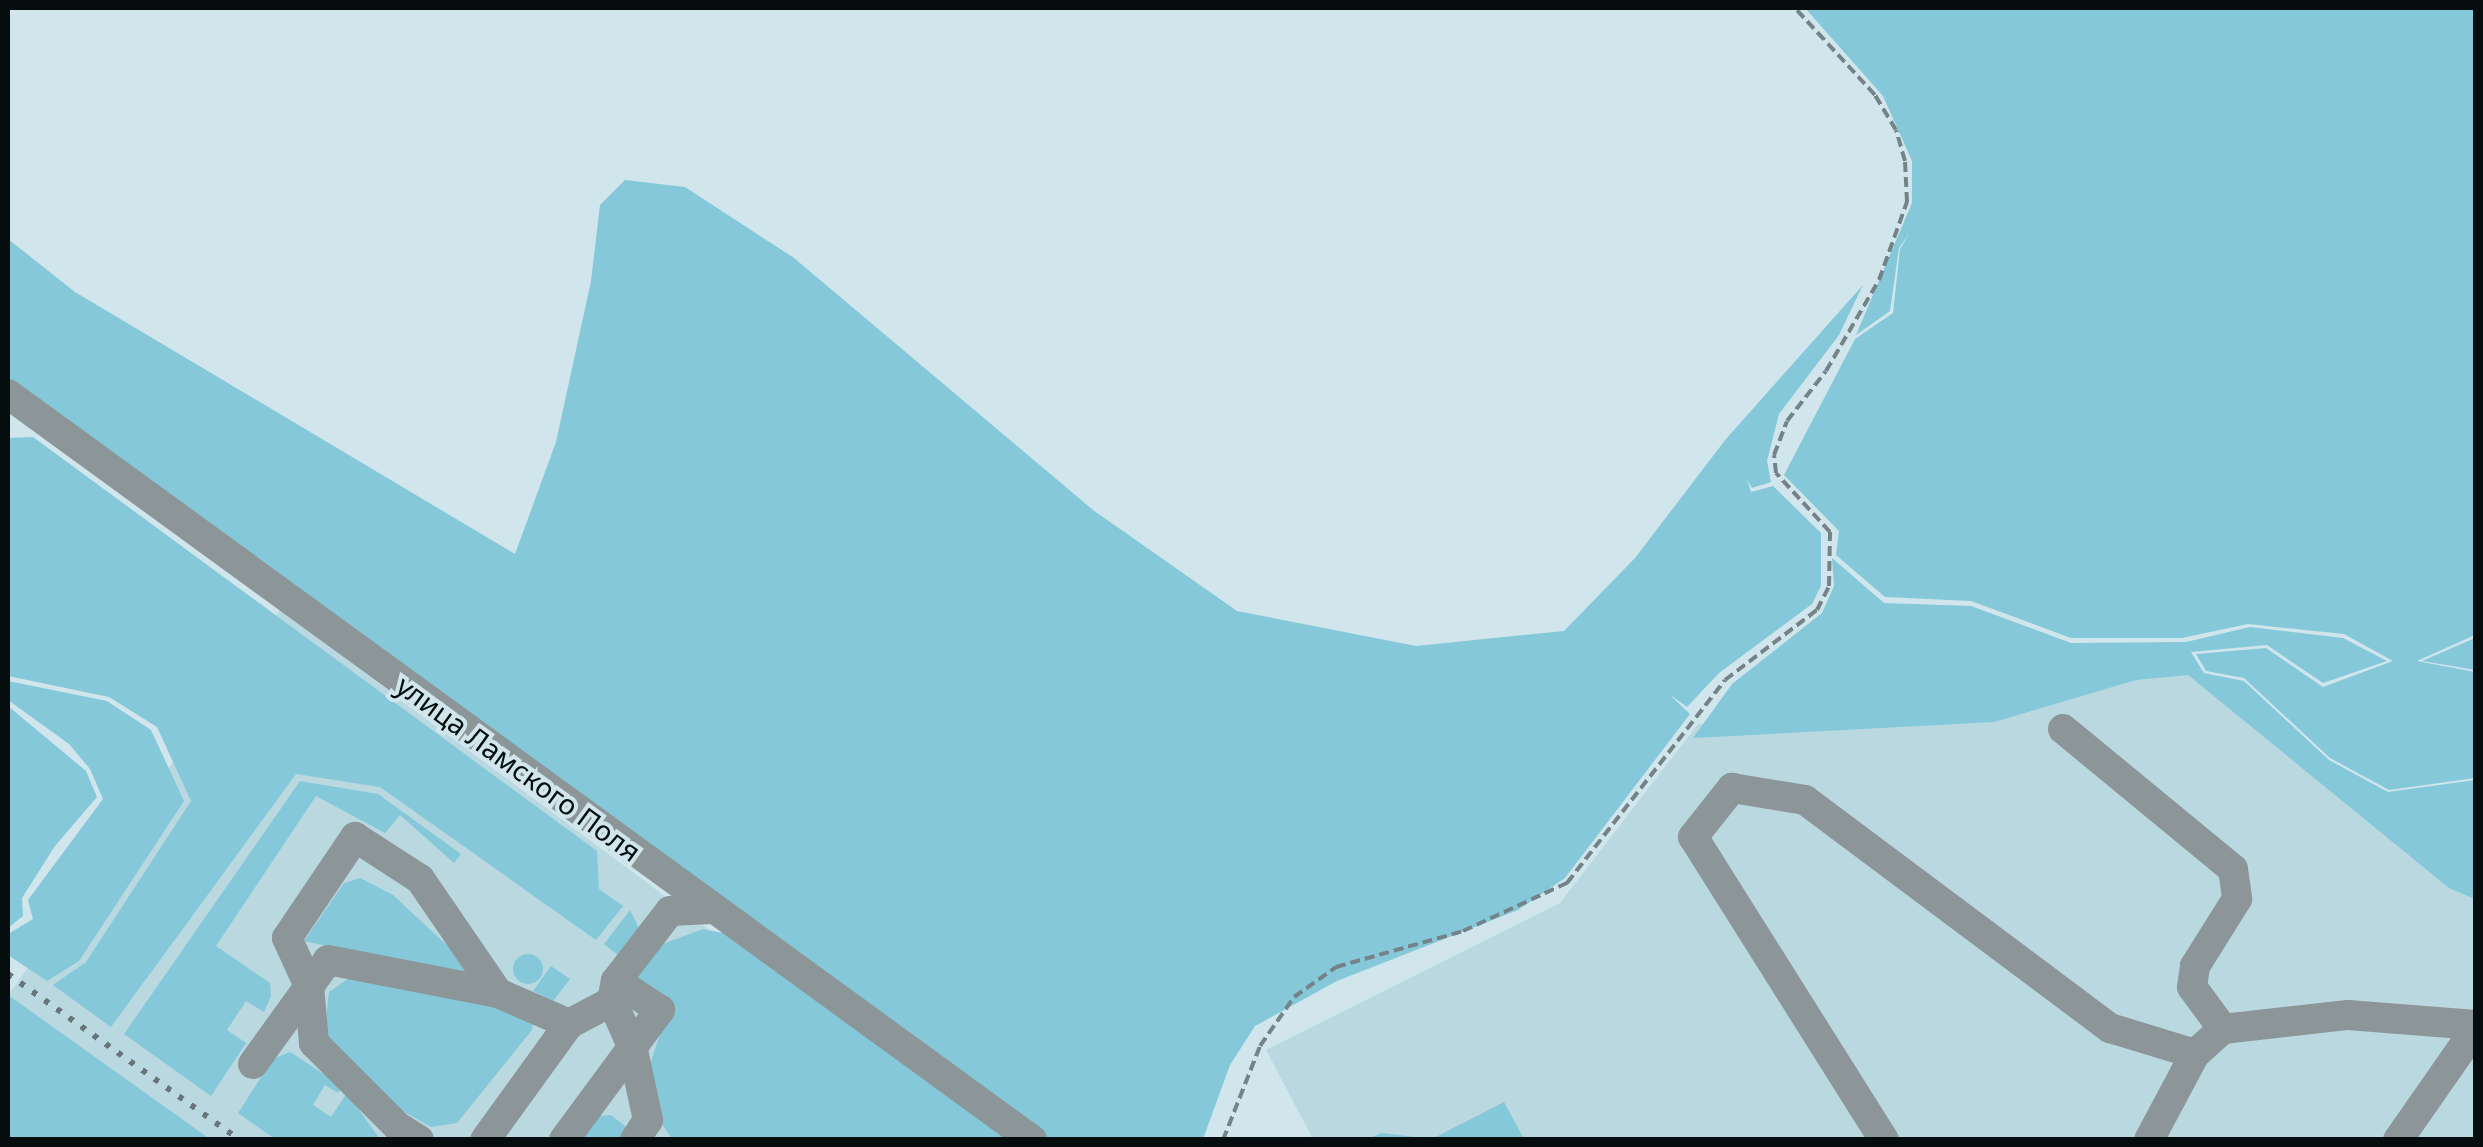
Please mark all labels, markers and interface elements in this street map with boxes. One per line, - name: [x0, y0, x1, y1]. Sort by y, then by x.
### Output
- street label: улица Ламского Поля: [390, 668, 648, 868]

